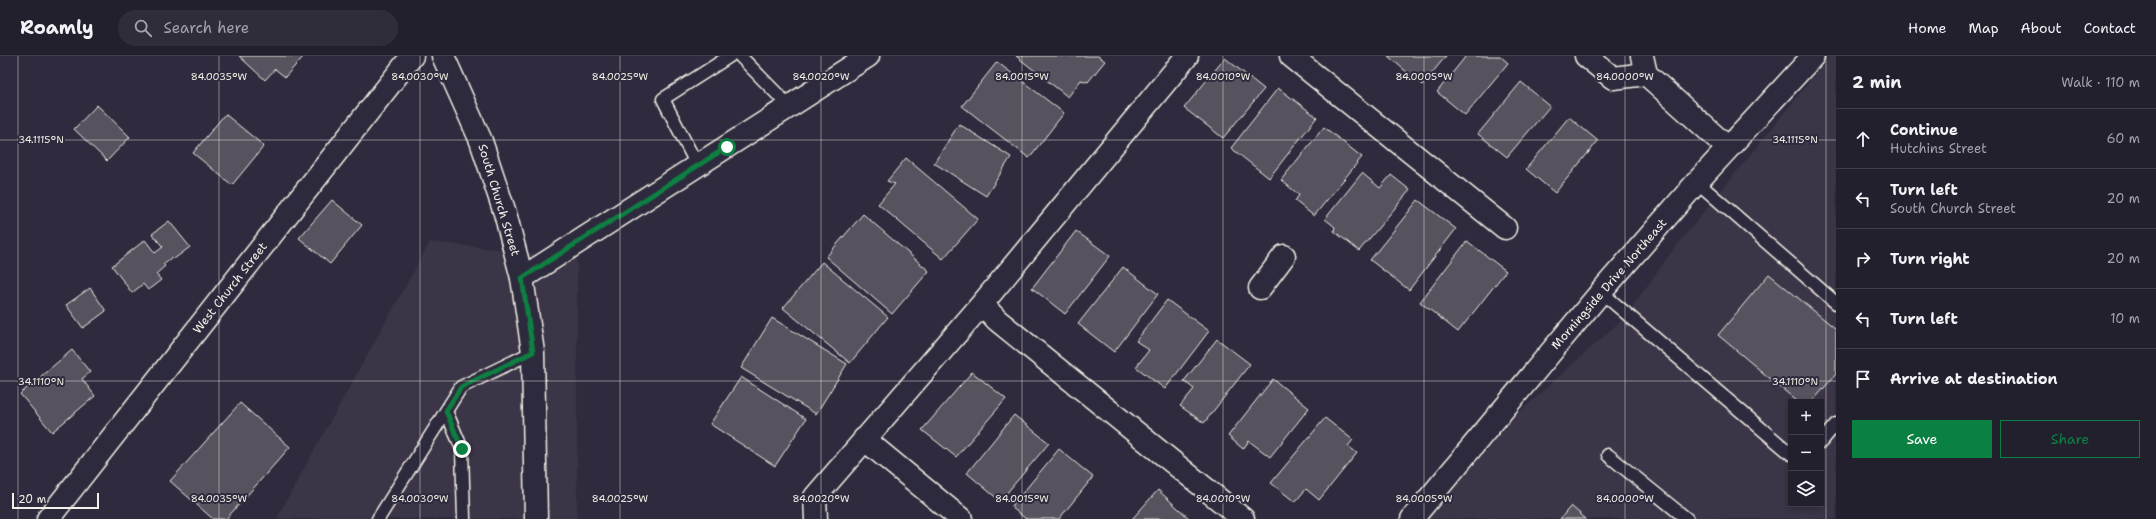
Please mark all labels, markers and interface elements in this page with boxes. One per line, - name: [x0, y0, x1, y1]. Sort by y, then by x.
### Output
- search box: [118, 10, 398, 46]
- text: Roamly: [20, 15, 94, 40]
- icon: search: [132, 17, 154, 39]
- text: Search here: [164, 18, 249, 38]
- text: Home: [1908, 19, 1947, 37]
- text: Map: [1969, 19, 1999, 37]
- text: About: [2021, 19, 2062, 37]
- text: Contact: [2084, 19, 2136, 37]
- text: 84.0035°W: [191, 70, 248, 83]
- text: 84.0030°W: [391, 70, 449, 83]
- text: 84.0025°W: [592, 70, 649, 83]
- text: 84.0020°W: [792, 70, 850, 83]
- text: 84.0015°W: [995, 70, 1049, 83]
- text: 84.0010°W: [1196, 70, 1251, 83]
- text: 84.0005°W: [1396, 70, 1453, 83]
- text: 84.0000°W: [1596, 70, 1654, 83]
- text: 2 min: [1852, 71, 1902, 93]
- text: Walk · 110 m: [2061, 74, 2140, 91]
- text: Continue: [1890, 120, 1958, 140]
- icon: ahead: [1852, 128, 1874, 150]
- text: 60 m: [2107, 130, 2140, 147]
- text: 34.1115°N: [18, 133, 64, 146]
- text: 34.1115°N: [1772, 133, 1818, 146]
- route start: [718, 138, 736, 156]
- text: Hutchins Street: [1890, 140, 1987, 157]
- street label: South Church Street: [474, 142, 524, 258]
- text: Turn left: [1890, 180, 1958, 200]
- icon: left: [1852, 188, 1874, 210]
- text: 20 m: [2107, 190, 2140, 207]
- text: South Church Street: [1890, 200, 2016, 217]
- street label: Morningside Drive Northeast: [1548, 215, 1670, 353]
- street label: West Church Street: [189, 239, 271, 337]
- icon: right: [1852, 248, 1874, 270]
- text: Turn right: [1890, 249, 1970, 269]
- text: 20 m: [2107, 250, 2140, 267]
- icon: left: [1852, 308, 1874, 330]
- text: Turn left: [1890, 309, 1958, 329]
- text: 10 m: [2110, 310, 2140, 327]
- icon: arrive: [1852, 368, 1874, 390]
- text: Arrive at destination: [1890, 369, 2058, 389]
- text: 34.1110°N: [18, 375, 64, 388]
- text: 34.1110°N: [1772, 375, 1818, 388]
- map controls: [1788, 399, 1824, 507]
- button: +: [1788, 399, 1824, 435]
- button: Save: [1852, 420, 1992, 458]
- button: Share: [2000, 420, 2140, 458]
- button: −: [1788, 435, 1824, 471]
- route end: [453, 440, 471, 458]
- button: layers: [1788, 471, 1824, 507]
- scale bar: [12, 491, 99, 510]
- text: 20 m: [18, 492, 46, 507]
- text: 84.0035°W: [191, 492, 248, 505]
- text: 84.0030°W: [391, 492, 449, 505]
- text: 84.0025°W: [592, 492, 649, 505]
- text: 84.0020°W: [792, 492, 850, 505]
- text: 84.0015°W: [995, 492, 1049, 505]
- text: 84.0010°W: [1196, 492, 1251, 505]
- text: 84.0005°W: [1396, 492, 1453, 505]
- text: 84.0000°W: [1596, 492, 1654, 505]

